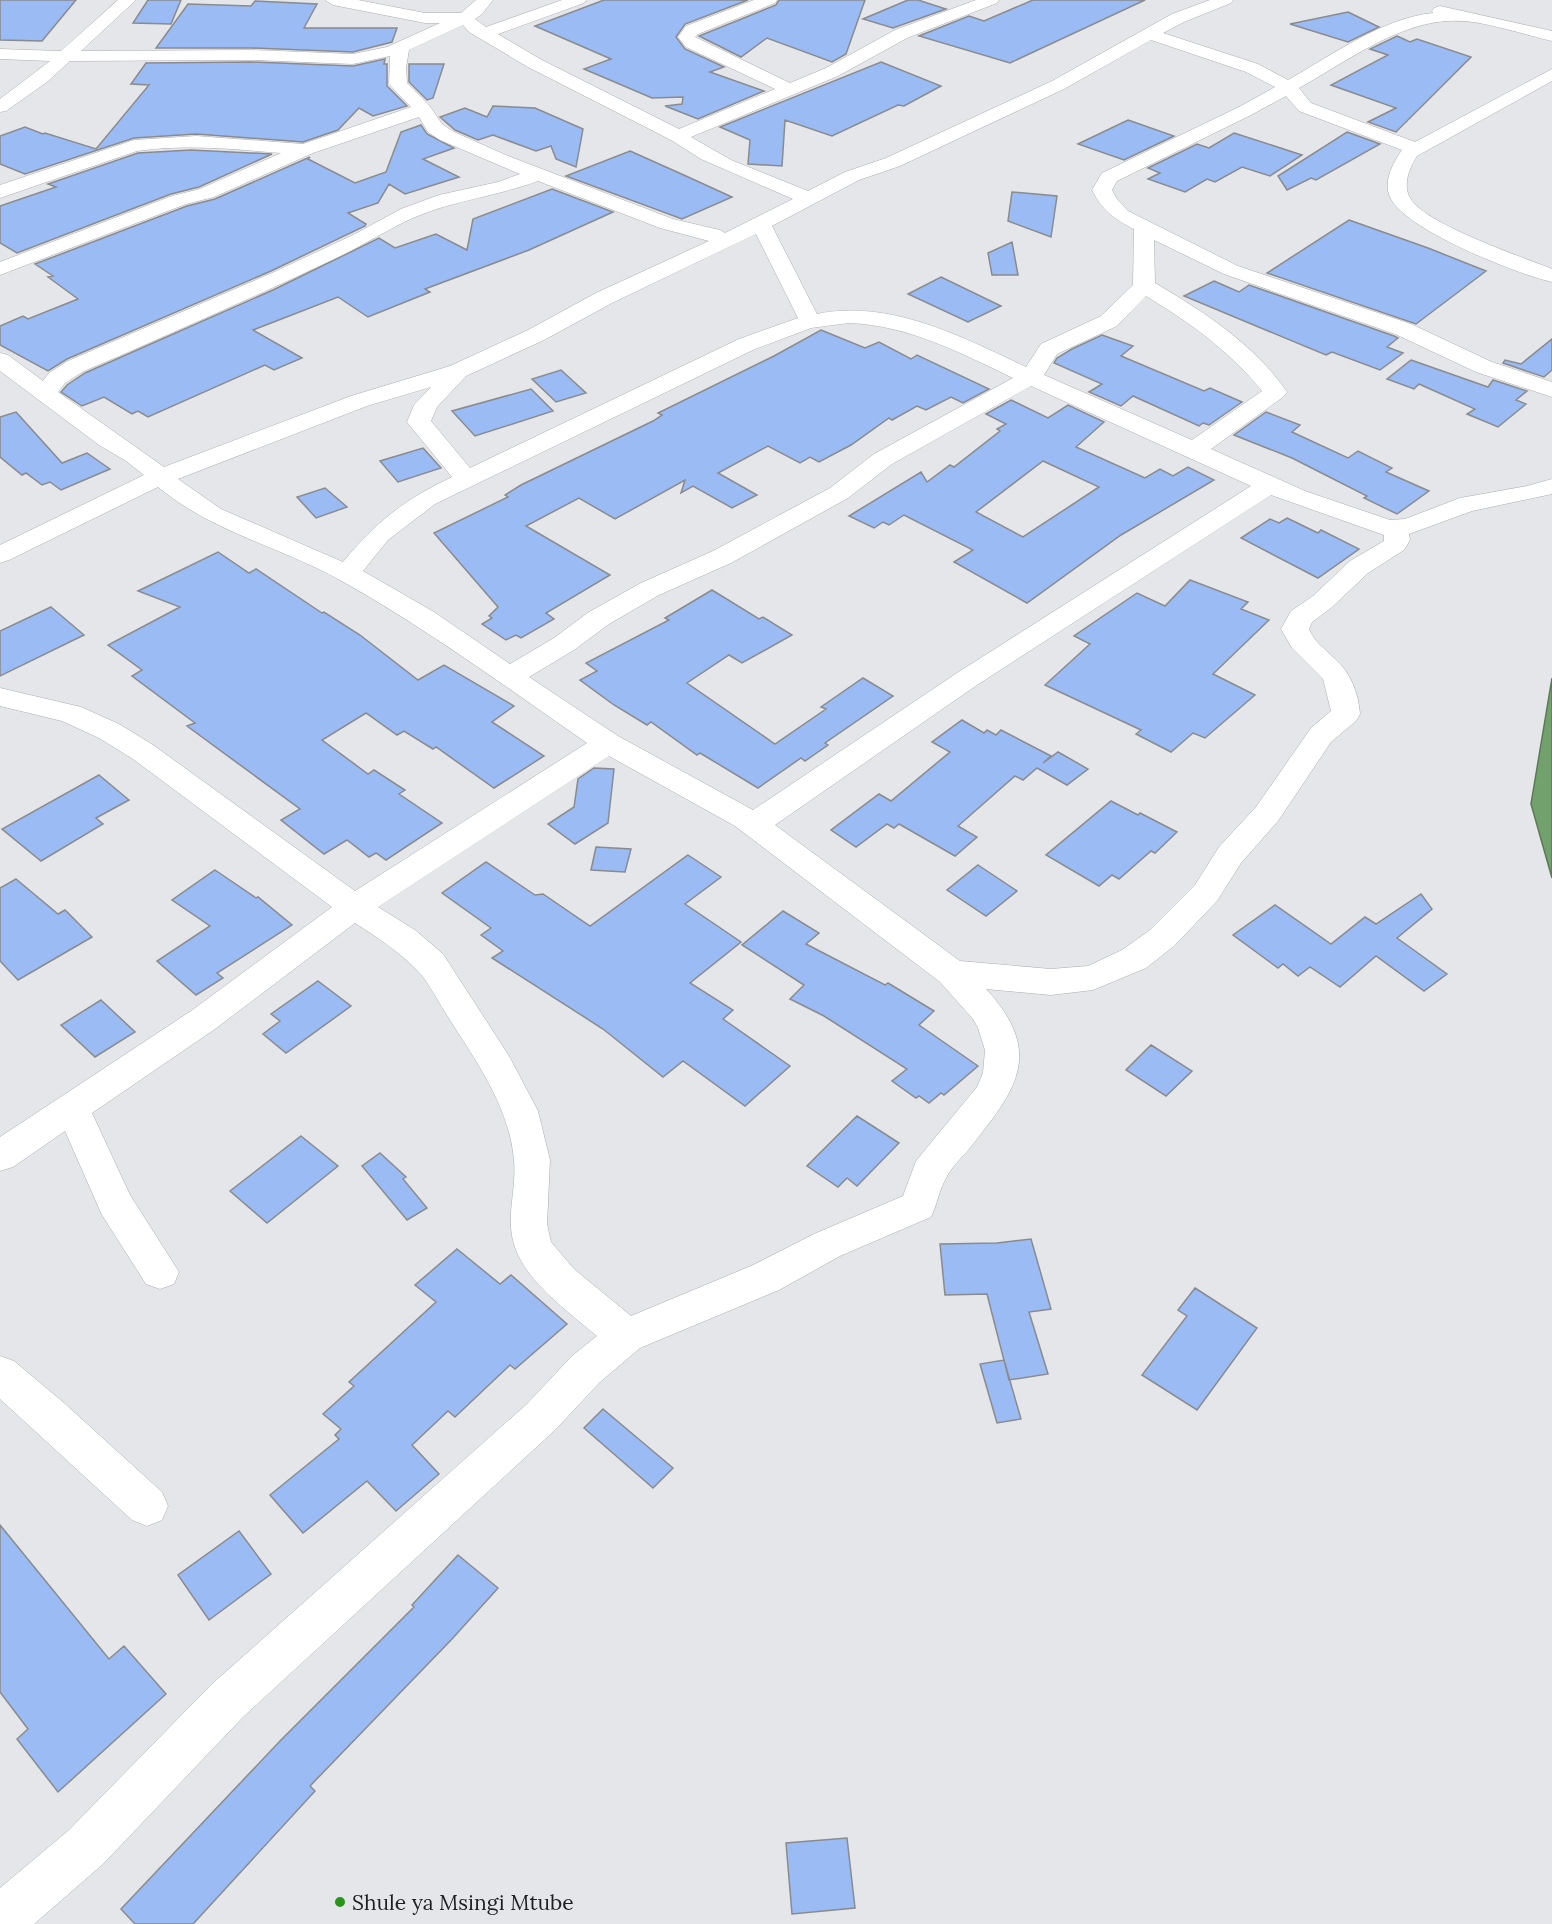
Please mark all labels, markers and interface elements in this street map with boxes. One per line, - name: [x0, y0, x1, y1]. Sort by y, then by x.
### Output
- place label: Shule ya Msingi Mtube: [352, 1889, 574, 1916]
- marker: Shule ya Msingi Mtube: [333, 1895, 347, 1909]

